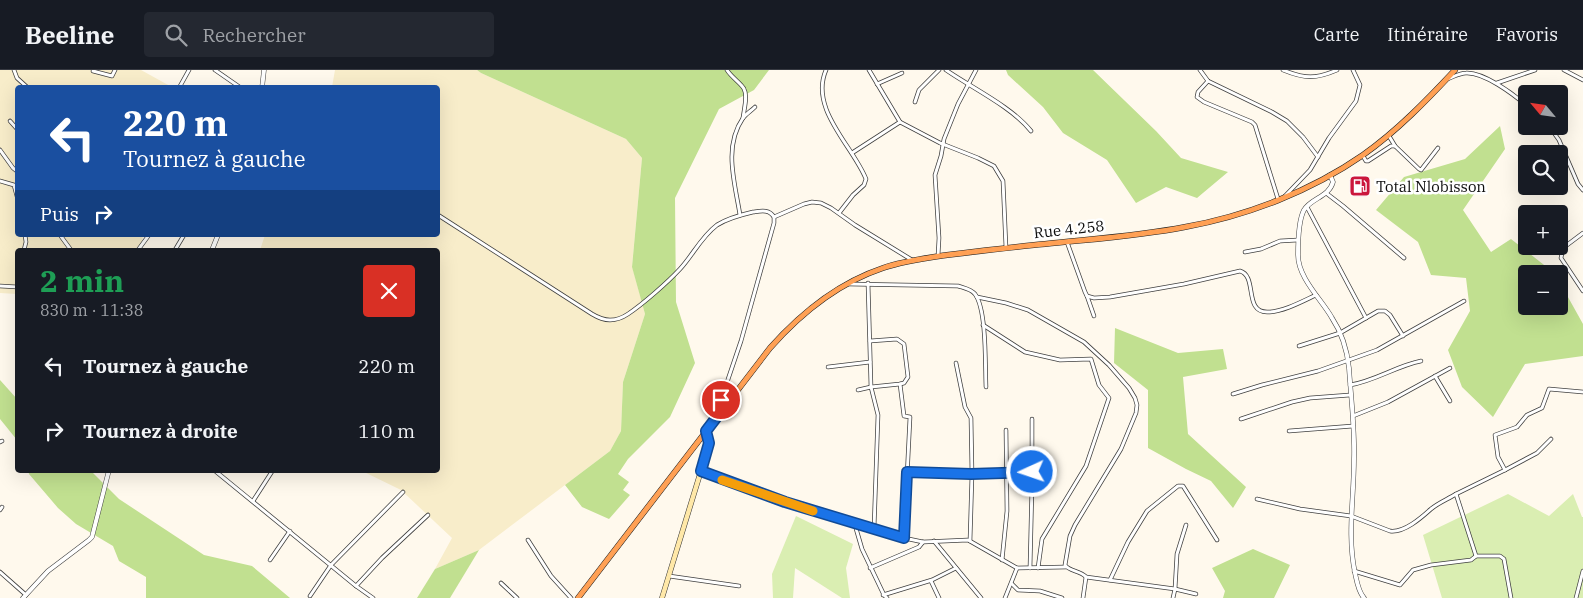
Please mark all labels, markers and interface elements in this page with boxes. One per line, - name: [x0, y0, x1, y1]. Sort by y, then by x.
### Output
- search box: [144, 12, 494, 57]
- text: Beeline: [25, 19, 114, 51]
- icon: search: [162, 21, 190, 49]
- text: Rechercher: [202, 23, 306, 47]
- text: Carte: [1314, 23, 1359, 46]
- text: Itinéraire: [1387, 23, 1468, 46]
- text: Favoris: [1496, 23, 1558, 46]
- north arrow: [1518, 85, 1568, 135]
- map controls: [1518, 85, 1568, 315]
- text: 220 m: [123, 100, 228, 146]
- icon: left: [40, 105, 105, 170]
- text: Tournez à gauche: [123, 144, 306, 173]
- button: search: [1518, 145, 1568, 195]
- fuel station icon: Total Nlobisson: [1348, 174, 1372, 198]
- place label: Total Nlobisson: [1376, 177, 1486, 196]
- icon: right: [89, 200, 117, 228]
- text: Puis: [40, 202, 79, 226]
- button: +: [1518, 205, 1568, 255]
- street label: Rue 4.258: [1033, 216, 1105, 242]
- text: 2 min: [40, 261, 124, 300]
- button: close: [363, 265, 415, 317]
- button: −: [1518, 265, 1568, 315]
- text: 830 m · 11:38: [40, 300, 143, 320]
- icon: left: [40, 352, 68, 380]
- text: Tournez à gauche: [83, 354, 248, 378]
- text: 220 m: [358, 354, 415, 378]
- pin: [700, 379, 742, 421]
- icon: arrive: [707, 386, 735, 414]
- icon: right: [40, 417, 68, 445]
- text: Tournez à droite: [83, 419, 238, 443]
- text: 110 m: [358, 419, 415, 443]
- position arrow: [1005, 445, 1057, 497]

